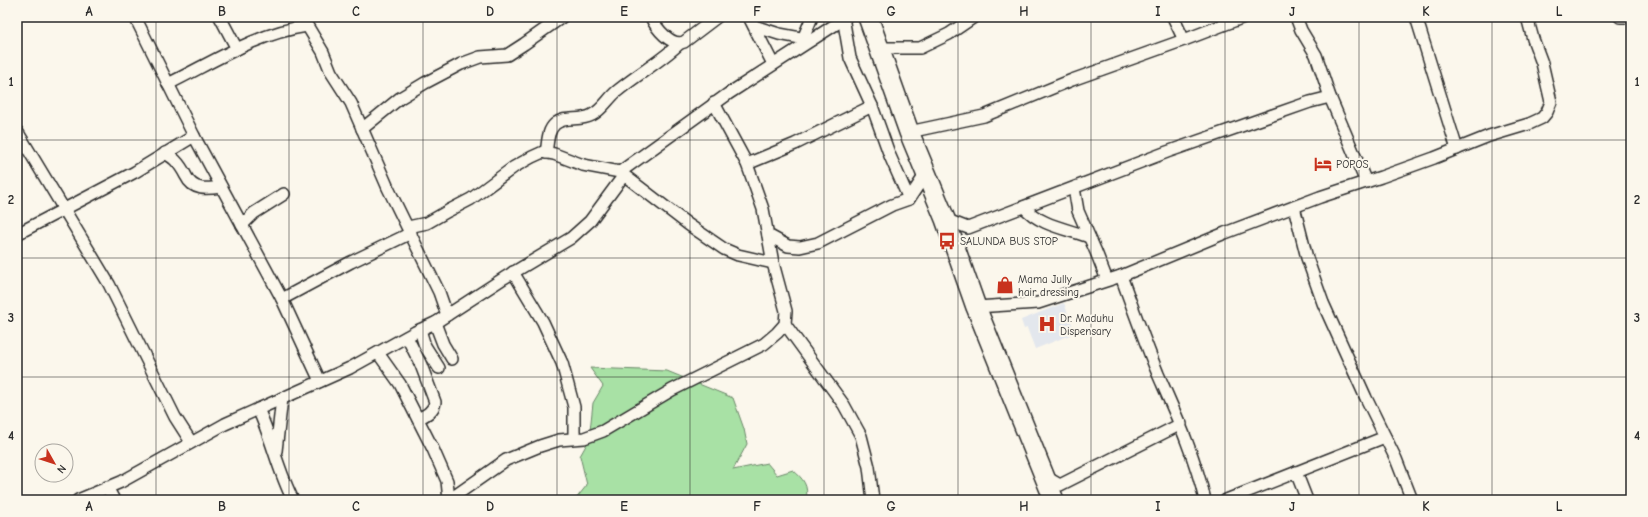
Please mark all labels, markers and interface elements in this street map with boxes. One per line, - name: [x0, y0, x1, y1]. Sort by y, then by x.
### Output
- text: A: [85, 4, 93, 19]
- text: B: [218, 4, 226, 19]
- text: C: [352, 4, 360, 19]
- text: D: [486, 4, 494, 19]
- text: E: [620, 4, 628, 19]
- text: F: [753, 4, 761, 19]
- text: G: [886, 4, 896, 19]
- text: H: [1019, 4, 1029, 19]
- text: I: [1155, 4, 1161, 19]
- text: J: [1289, 4, 1295, 19]
- text: K: [1422, 4, 1430, 19]
- text: L: [1556, 4, 1563, 19]
- text: 1: [8, 74, 14, 89]
- text: 1: [1634, 74, 1640, 89]
- hotel icon: POPOS: [1313, 154, 1333, 174]
- place label: POPOS: [1336, 158, 1369, 171]
- text: 2: [8, 192, 14, 207]
- text: 2: [1634, 192, 1640, 207]
- bus stop icon: SALUNDA BUS STOP: [937, 231, 957, 251]
- place label: SALUNDA BUS STOP: [960, 235, 1058, 248]
- place label: Mama Jully hair dressing: [1018, 273, 1079, 299]
- shop icon: Mama Jully hair dressing: [995, 275, 1015, 295]
- text: 3: [8, 310, 14, 325]
- text: 3: [1634, 310, 1640, 325]
- place label: Dr. Maduhu Dispensary: [1060, 312, 1113, 338]
- hospital icon: Dr. Maduhu Dispensary: [1037, 314, 1057, 334]
- text: 4: [8, 428, 14, 443]
- text: 4: [1634, 428, 1640, 443]
- north arrow: [34, 443, 74, 483]
- text: N: [54, 462, 69, 476]
- text: A: [85, 499, 93, 514]
- text: B: [218, 499, 226, 514]
- text: C: [352, 499, 360, 514]
- text: D: [486, 499, 494, 514]
- text: E: [620, 499, 628, 514]
- text: F: [753, 499, 761, 514]
- text: G: [886, 499, 896, 514]
- text: H: [1019, 499, 1029, 514]
- text: I: [1155, 499, 1161, 514]
- text: J: [1289, 499, 1295, 514]
- text: K: [1422, 499, 1430, 514]
- text: L: [1556, 499, 1563, 514]

